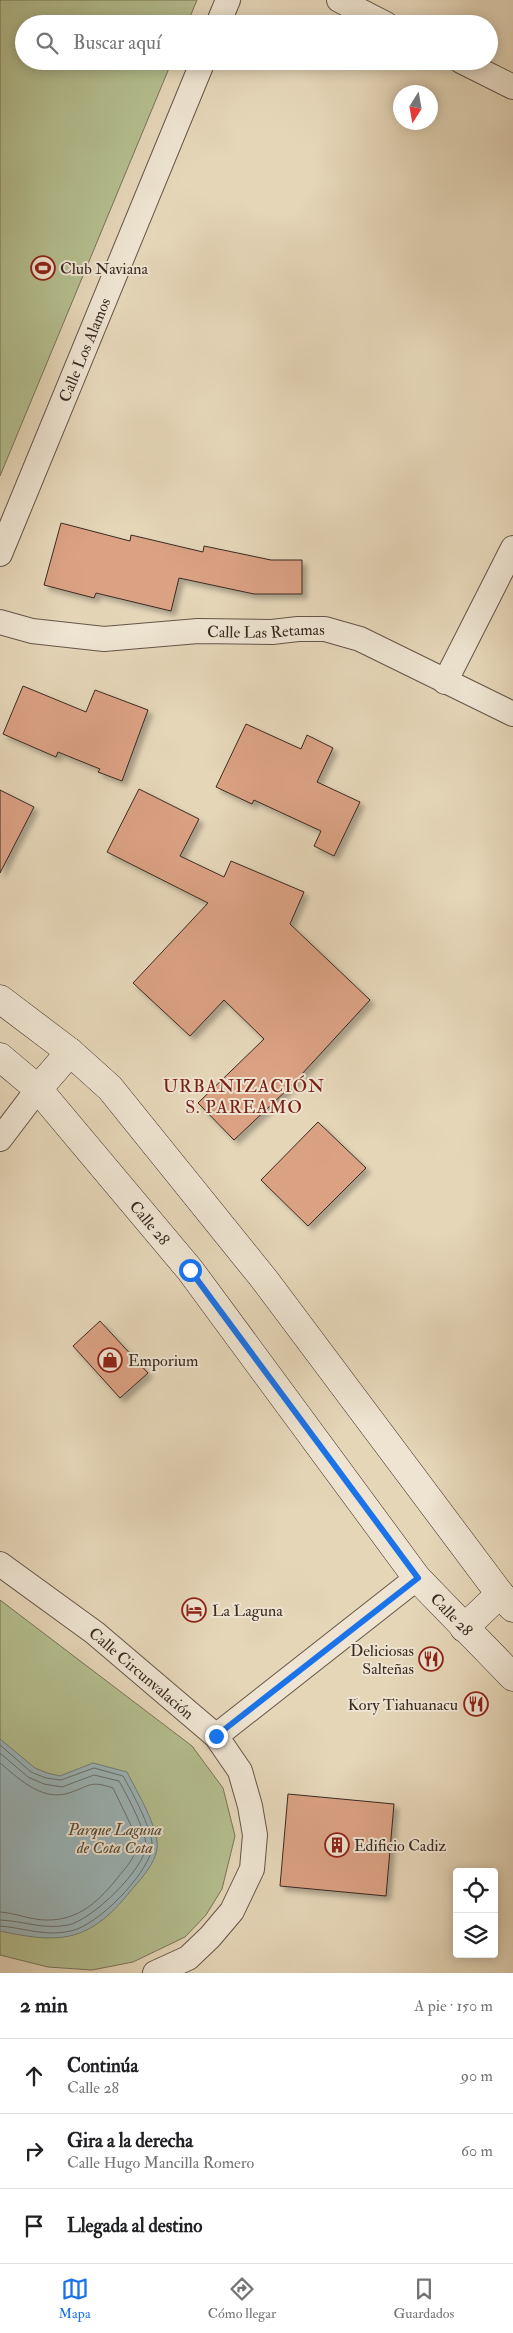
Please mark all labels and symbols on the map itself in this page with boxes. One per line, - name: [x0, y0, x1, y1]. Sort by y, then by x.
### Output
- north arrow: [393, 85, 438, 130]
- sports icon: Club Naviana: [30, 255, 56, 281]
- place label: Club Naviana: [60, 259, 148, 279]
- street label: Calle Los Alamos: [55, 295, 115, 405]
- street label: Calle Las Retamas: [207, 620, 325, 643]
- district label: URBANIZACIÓN S. PAREAMO: [163, 1075, 325, 1119]
- street label: Calle 28: [125, 1197, 174, 1250]
- route start: [179, 1259, 202, 1282]
- shop icon: Emporium: [97, 1347, 123, 1373]
- place label: Emporium: [128, 1351, 199, 1372]
- street label: Calle 28: [426, 1589, 477, 1641]
- hotel icon: La Laguna: [181, 1597, 207, 1623]
- place label: La Laguna: [212, 1601, 283, 1621]
- street label: Calle Circunvalación: [85, 1623, 198, 1724]
- place label: Deliciosas Salteñas: [350, 1641, 414, 1679]
- restaurant icon: Deliciosas Salteñas: [418, 1646, 444, 1672]
- restaurant icon: Kory Tiahuanacu: [463, 1691, 489, 1717]
- place label: Kory Tiahuanacu: [348, 1695, 458, 1715]
- route end: [205, 1725, 228, 1748]
- park label: Parque Laguna de Cota Cota: [67, 1820, 162, 1858]
- building icon: Edificio Cadiz: [324, 1832, 350, 1858]
- place label: Edificio Cadiz: [354, 1836, 447, 1856]

